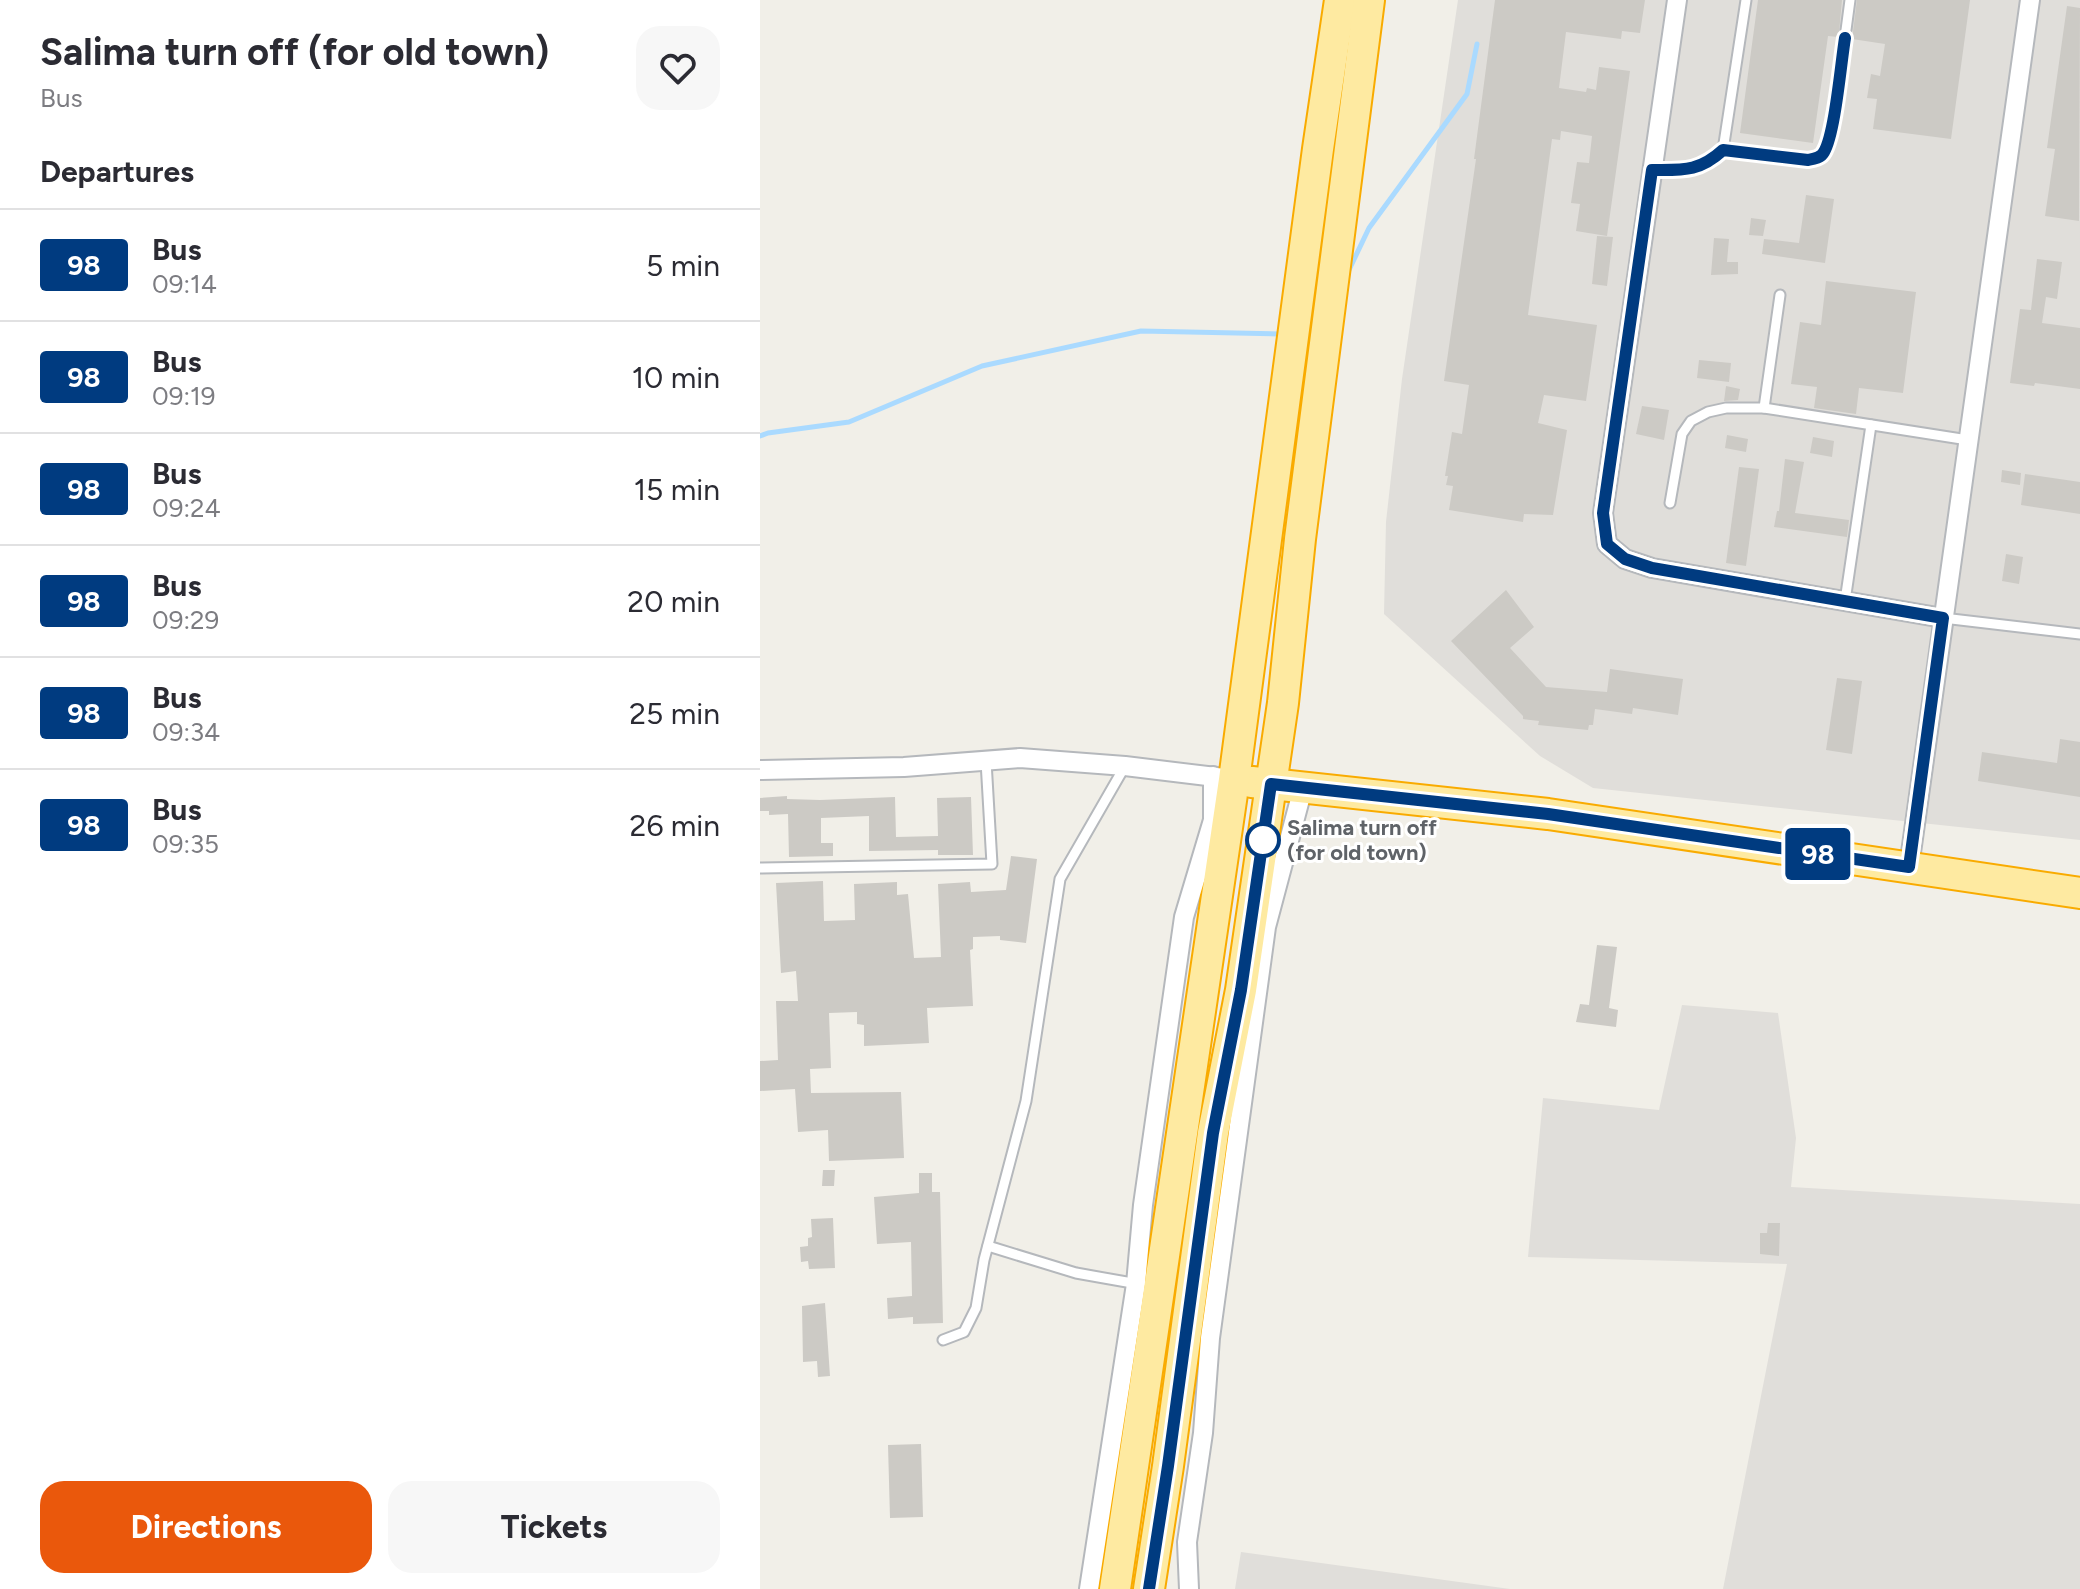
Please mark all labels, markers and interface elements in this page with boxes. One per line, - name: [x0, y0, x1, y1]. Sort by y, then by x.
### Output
- button: heart: [636, 26, 720, 110]
- text: Salima turn off (for old town): [40, 29, 549, 75]
- text: Bus: [40, 82, 83, 114]
- text: Departures: [40, 153, 194, 190]
- text: Bus: [152, 231, 201, 268]
- text: 5 min: [646, 247, 720, 284]
- text: 98: [67, 248, 101, 282]
- text: 09:14: [152, 268, 217, 300]
- text: Bus: [152, 343, 201, 380]
- text: 10 min: [632, 359, 720, 396]
- text: 98: [67, 360, 101, 394]
- text: 09:19: [152, 380, 215, 412]
- text: Bus: [152, 455, 201, 492]
- text: 15 min: [634, 471, 720, 508]
- text: 98: [67, 472, 101, 506]
- text: 09:24: [152, 492, 221, 524]
- text: Bus: [152, 567, 201, 604]
- text: 20 min: [627, 583, 720, 620]
- text: 98: [67, 584, 101, 618]
- text: 09:29: [152, 604, 219, 636]
- text: Bus: [152, 679, 201, 716]
- text: 25 min: [629, 695, 720, 732]
- text: 98: [67, 696, 101, 730]
- text: 09:34: [152, 716, 220, 748]
- text: Bus: [152, 791, 201, 828]
- text: 26 min: [630, 807, 720, 844]
- text: 98: [67, 808, 101, 842]
- place label: Salima turn off (for old town): [1287, 814, 1437, 866]
- marker: Salima turn off (for old town): [1246, 823, 1280, 857]
- text: 09:35: [152, 828, 219, 860]
- line badge: 98: [1782, 828, 1854, 880]
- text: 98: [1801, 837, 1835, 871]
- button: Directions: [40, 1481, 372, 1573]
- button: Tickets: [388, 1481, 720, 1573]

